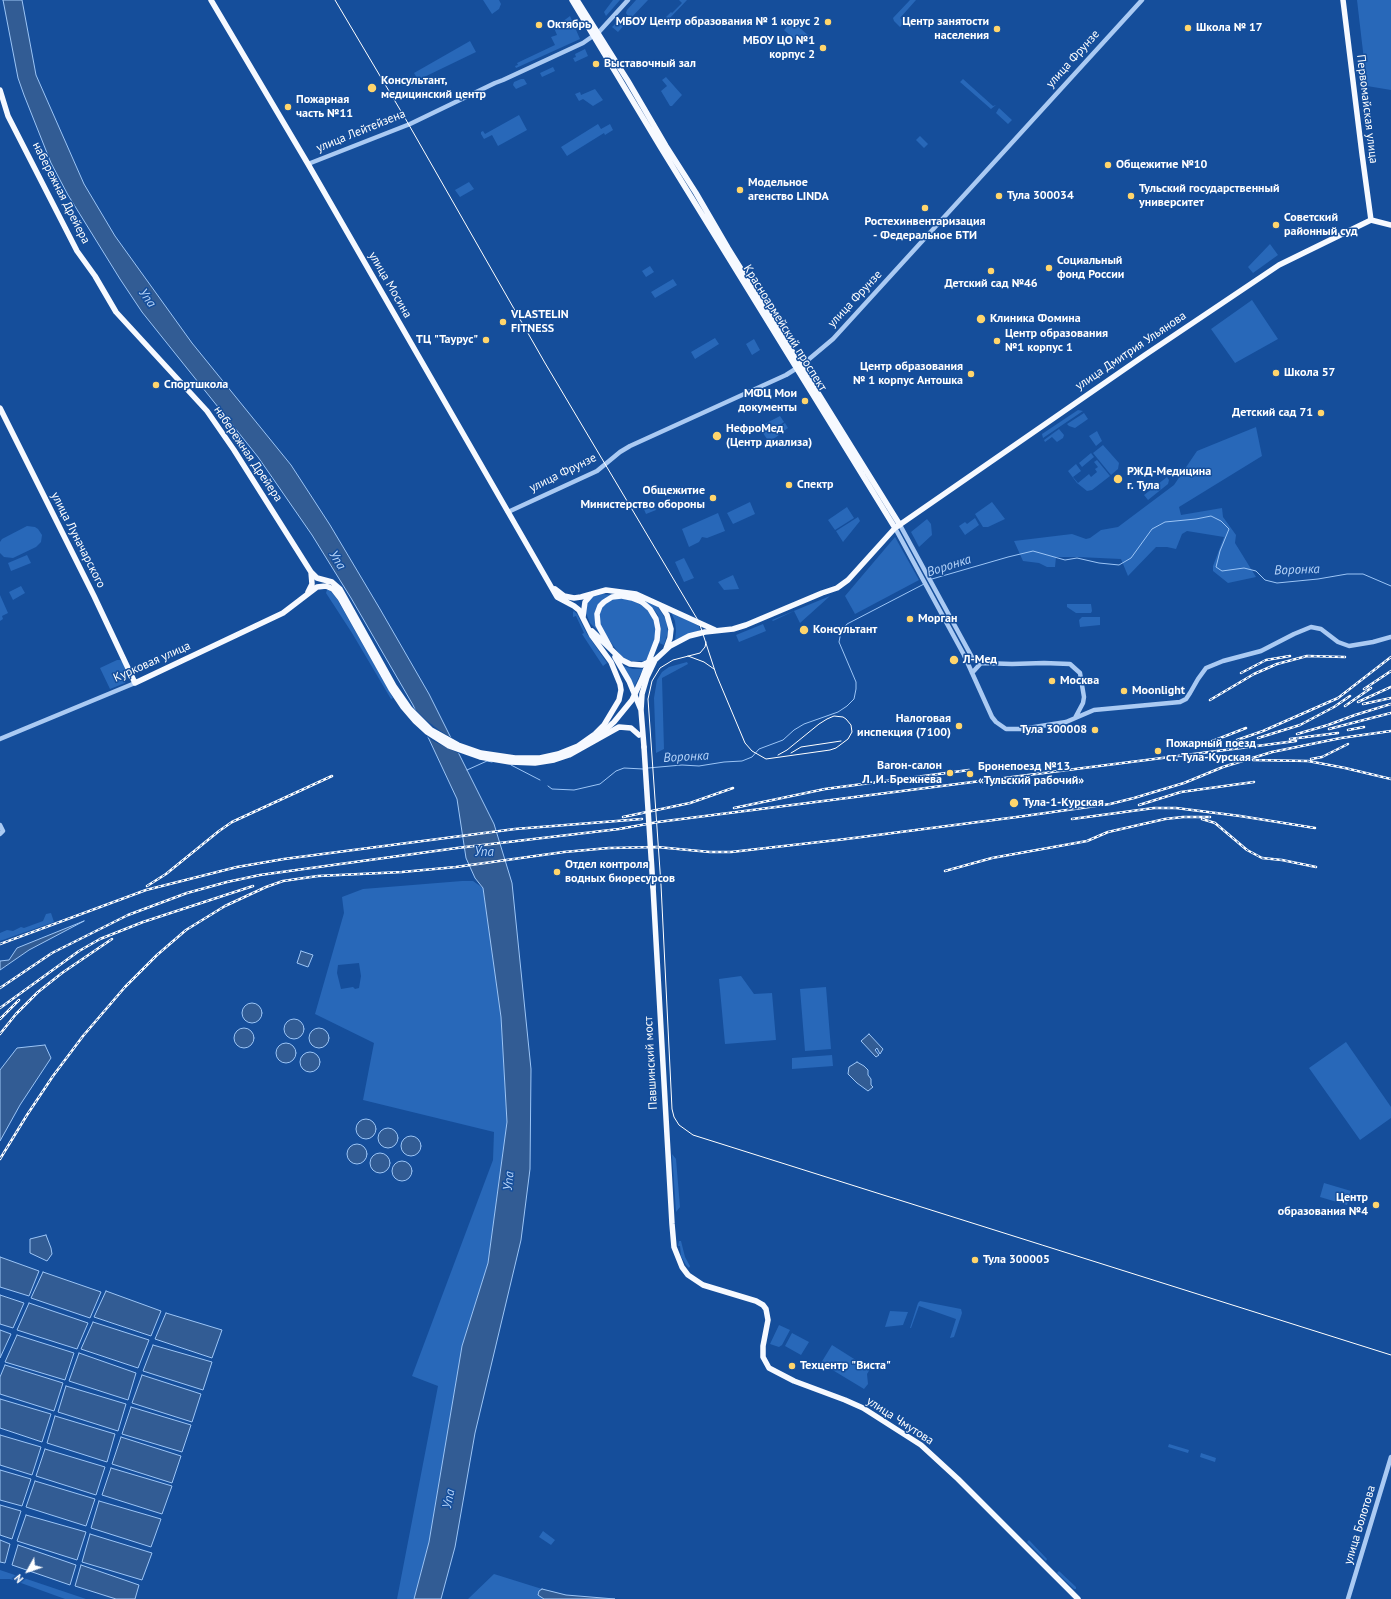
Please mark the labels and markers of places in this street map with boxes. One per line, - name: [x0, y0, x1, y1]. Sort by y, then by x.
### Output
- place label: МБОУ Центр образования № 1 корус 2: [616, 15, 820, 29]
- place label: Центр занятости населения: [902, 15, 989, 43]
- marker: МБОУ Центр образования № 1 корус 2: [823, 17, 833, 27]
- place label: Октябрь: [547, 18, 591, 32]
- marker: Октябрь: [534, 20, 544, 30]
- place label: Школа № 17: [1196, 21, 1263, 35]
- marker: Школа № 17: [1183, 23, 1193, 33]
- marker: Центр занятости населения: [992, 24, 1002, 34]
- place label: МБОУ ЦО №1 корпус 2: [743, 34, 815, 62]
- marker: МБОУ ЦО №1 корпус 2: [818, 43, 828, 53]
- place label: Выставочный зал: [604, 57, 696, 71]
- marker: Выставочный зал: [591, 59, 601, 69]
- place label: Консультант, медицинский центр: [381, 74, 486, 102]
- marker: Консультант, медицинский центр: [366, 82, 378, 94]
- place label: Пожарная часть №11: [296, 93, 353, 121]
- marker: Пожарная часть №11: [283, 102, 293, 112]
- place label: Общежитие №10: [1116, 158, 1207, 172]
- marker: Общежитие №10: [1103, 160, 1113, 170]
- place label: Модельное агенство LINDA: [748, 176, 829, 204]
- place label: Тульский государственный университет: [1139, 182, 1280, 210]
- marker: Модельное агенство LINDA: [735, 185, 745, 195]
- place label: Тула 300034: [1007, 189, 1074, 203]
- marker: Тула 300034: [994, 191, 1004, 201]
- marker: Тульский государственный университет: [1126, 191, 1136, 201]
- marker: Ростехинвентаризация - Федеральное БТИ: [920, 203, 930, 213]
- place label: Советский районный суд: [1284, 211, 1357, 239]
- place label: Ростехинвентаризация - Федеральное БТИ: [864, 215, 986, 243]
- marker: Советский районный суд: [1271, 220, 1281, 230]
- place label: Социальный фонд России: [1057, 254, 1124, 282]
- marker: Социальный фонд России: [1044, 263, 1054, 273]
- marker: Детский сад №46: [986, 266, 996, 276]
- place label: Детский сад №46: [944, 277, 1038, 291]
- place label: VLASTELIN FITNESS: [511, 308, 569, 336]
- place label: Клиника Фомина: [990, 312, 1081, 326]
- marker: Клиника Фомина: [975, 313, 987, 325]
- marker: VLASTELIN FITNESS: [498, 317, 508, 327]
- place label: Центр образования №1 корпус 1: [1005, 327, 1108, 355]
- place label: ТЦ "Таурус": [416, 333, 478, 347]
- marker: ТЦ "Таурус": [481, 335, 491, 345]
- marker: Центр образования №1 корпус 1: [992, 336, 1002, 346]
- place label: Центр образования № 1 корпус Антошка: [853, 360, 963, 388]
- place label: Школа 57: [1284, 366, 1335, 380]
- marker: Школа 57: [1271, 368, 1281, 378]
- marker: Центр образования № 1 корпус Антошка: [966, 369, 976, 379]
- place label: Спортшкола: [164, 378, 228, 392]
- marker: Спортшкола: [151, 380, 161, 390]
- place label: МФЦ Мои документы: [738, 387, 797, 415]
- marker: МФЦ Мои документы: [800, 396, 810, 406]
- place label: Детский сад 71: [1232, 406, 1313, 420]
- marker: Детский сад 71: [1316, 408, 1326, 418]
- place label: НефроМед (Центр диализа): [726, 422, 812, 450]
- marker: НефроМед (Центр диализа): [711, 430, 723, 442]
- place label: РЖД-Медицина г. Тула: [1127, 465, 1211, 493]
- marker: РЖД-Медицина г. Тула: [1112, 473, 1124, 485]
- place label: Спектр: [797, 478, 834, 492]
- marker: Спектр: [784, 480, 794, 490]
- place label: Общежитие Министерство обороны: [580, 484, 705, 512]
- marker: Общежитие Министерство обороны: [708, 493, 718, 503]
- place label: Морган: [918, 612, 957, 626]
- marker: Морган: [905, 614, 915, 624]
- place label: Консультант: [813, 623, 877, 637]
- marker: Консультант: [798, 624, 810, 636]
- place label: Л-Мед: [963, 653, 997, 667]
- marker: Л-Мед: [948, 654, 960, 666]
- place label: Москва: [1060, 674, 1099, 688]
- marker: Москва: [1047, 676, 1057, 686]
- place label: Moonlight: [1132, 684, 1185, 698]
- marker: Moonlight: [1119, 686, 1129, 696]
- place label: Налоговая инспекция (7100): [857, 712, 951, 740]
- marker: Налоговая инспекция (7100): [954, 721, 964, 731]
- place label: Тула 300008: [1020, 723, 1087, 737]
- marker: Тула 300008: [1090, 725, 1100, 735]
- place label: Пожарный поезд ст. Тула-Курская: [1166, 737, 1256, 765]
- marker: Пожарный поезд ст. Тула-Курская: [1153, 746, 1163, 756]
- place label: Вагон-салон Л. И. Брежнева: [862, 759, 942, 787]
- place label: Бронепоезд №13 «Тульский рабочий»: [978, 760, 1084, 788]
- marker: Вагон-салон Л. И. Брежнева: [945, 768, 955, 778]
- marker: Бронепоезд №13 «Тульский рабочий»: [965, 769, 975, 779]
- place label: Тула-1-Курская: [1023, 796, 1104, 810]
- marker: Тула-1-Курская: [1008, 797, 1020, 809]
- place label: Отдел контроля водных биоресурсов: [565, 858, 675, 886]
- marker: Отдел контроля водных биоресурсов: [552, 867, 562, 877]
- place label: Центр образования №4: [1278, 1191, 1368, 1219]
- marker: Центр образования №4: [1371, 1200, 1381, 1210]
- place label: Тула 300005: [983, 1253, 1050, 1267]
- marker: Тула 300005: [970, 1255, 980, 1265]
- place label: Техцентр "Виста": [800, 1359, 891, 1373]
- marker: Техцентр "Виста": [787, 1361, 797, 1371]

